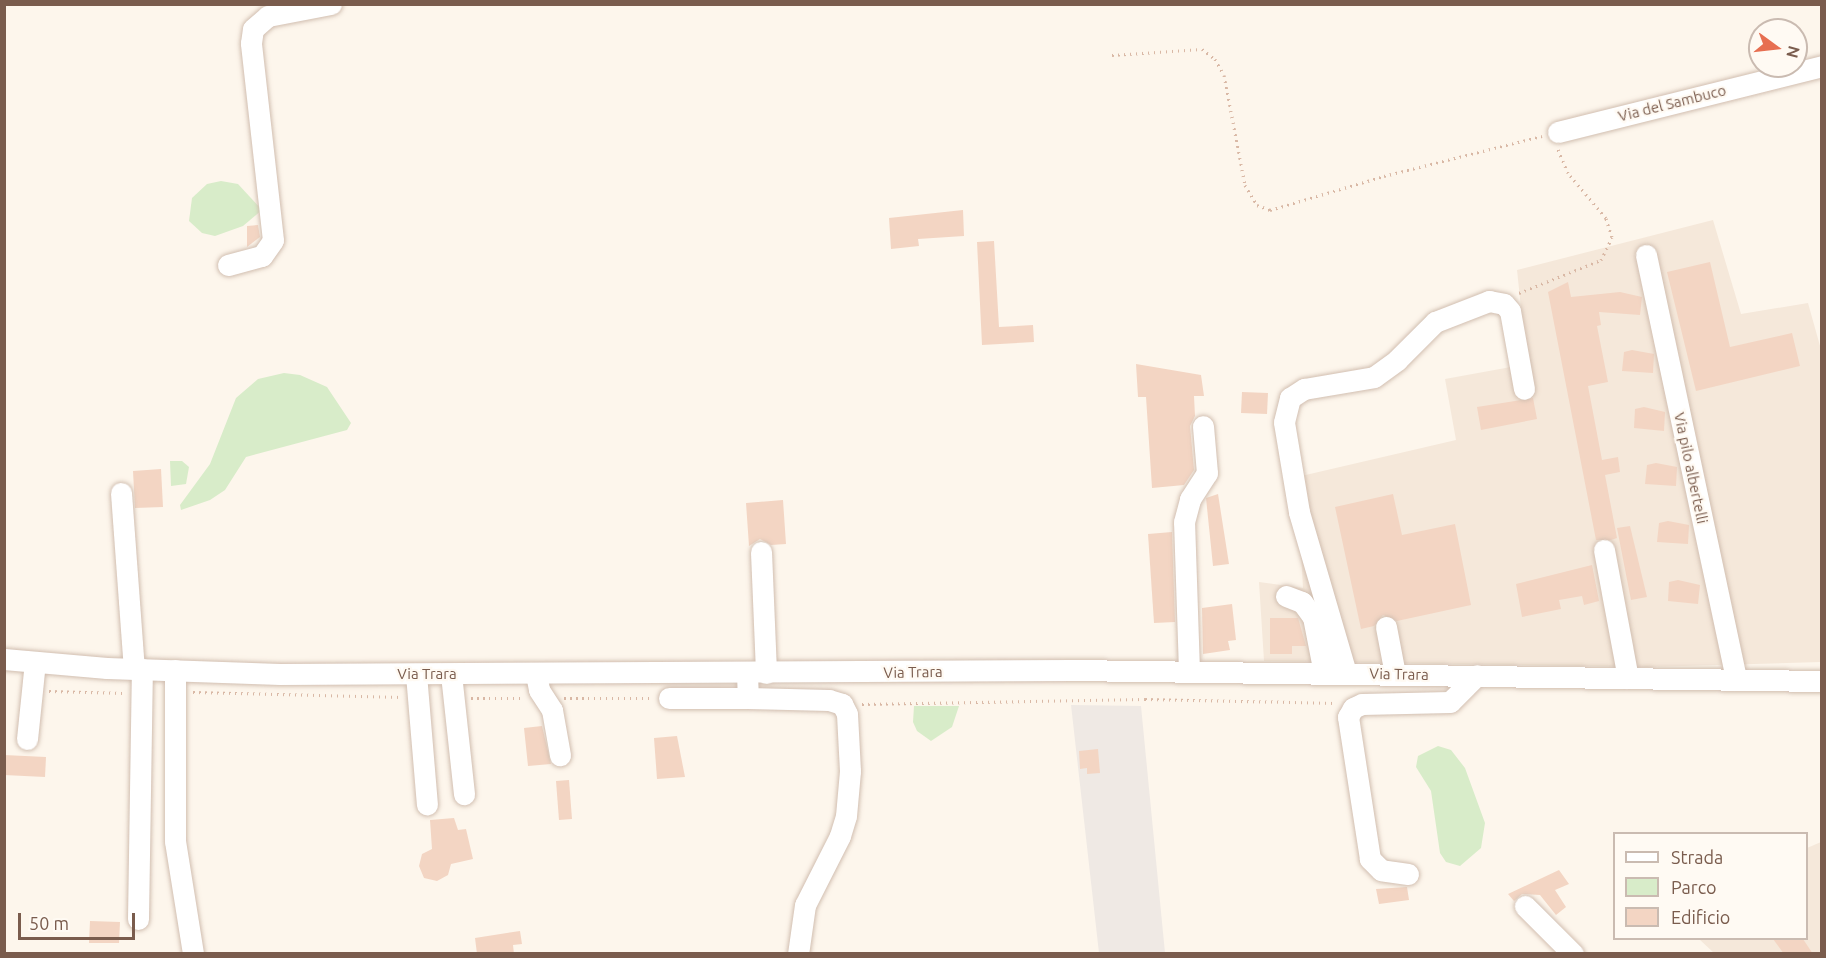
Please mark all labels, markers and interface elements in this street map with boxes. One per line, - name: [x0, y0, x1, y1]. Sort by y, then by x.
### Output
- north arrow: [1748, 18, 1808, 78]
- text: N: [1783, 44, 1804, 60]
- street label: Via del Sambuco: [1616, 81, 1728, 125]
- street label: Via pilo albertelli: [1670, 411, 1712, 525]
- street label: Via Trara: [883, 662, 943, 682]
- street label: Via Trara: [1369, 664, 1429, 684]
- street label: Via Trara: [397, 665, 457, 683]
- legend: [1613, 832, 1808, 940]
- text: Strada: [1671, 847, 1723, 867]
- text: Parco: [1671, 877, 1717, 897]
- scale bar: [21, 901, 138, 939]
- text: Edificio: [1671, 907, 1730, 927]
- text: 50 m: [29, 913, 69, 933]

